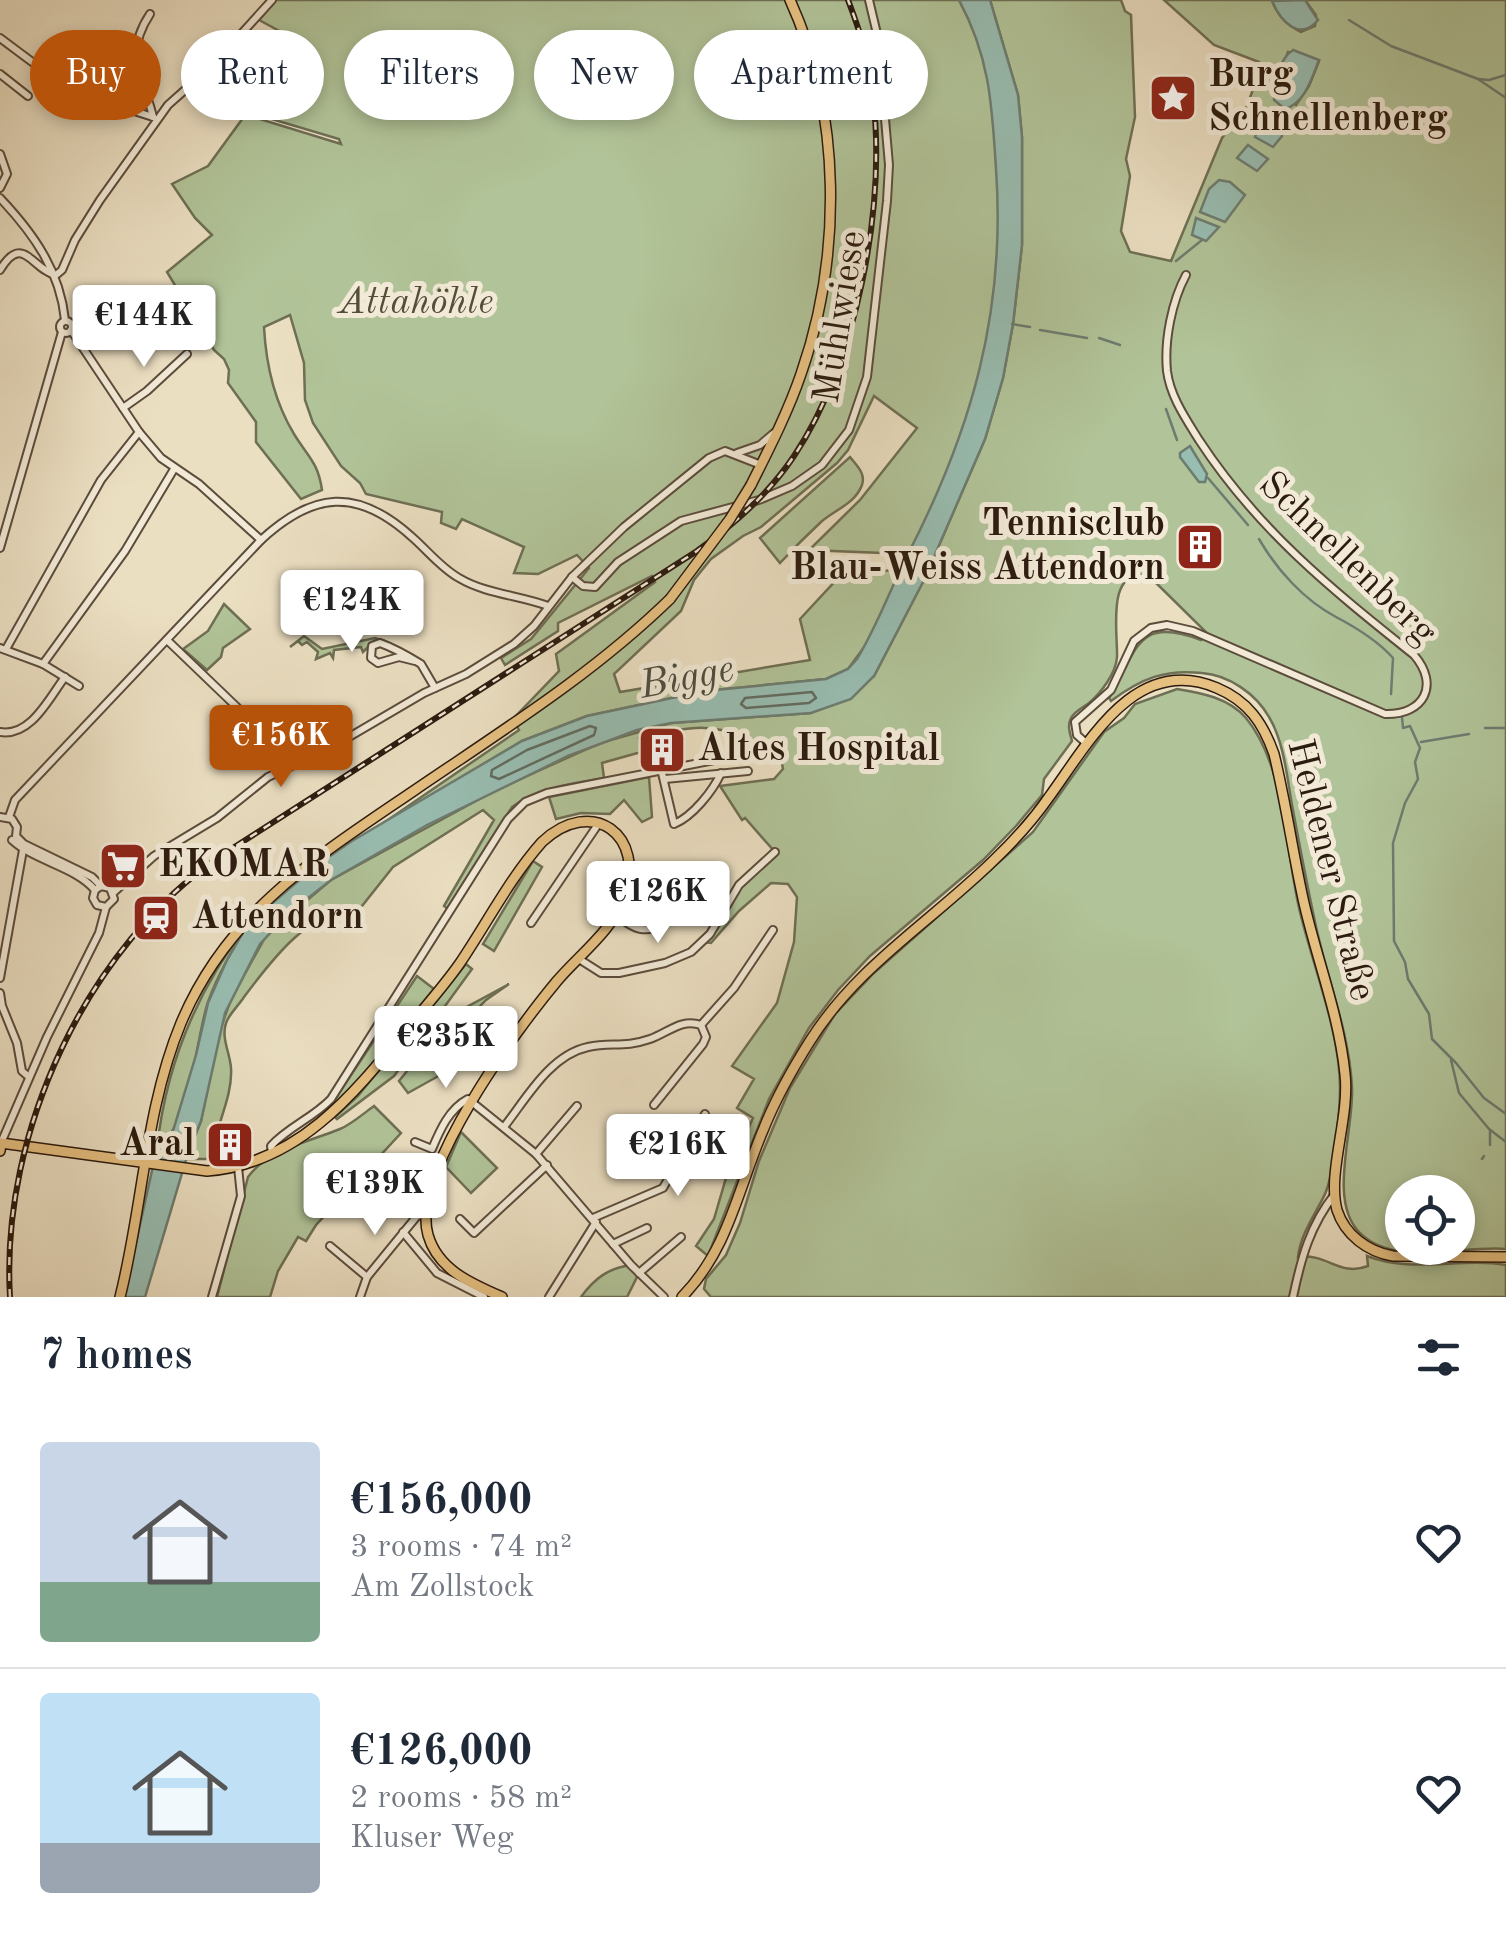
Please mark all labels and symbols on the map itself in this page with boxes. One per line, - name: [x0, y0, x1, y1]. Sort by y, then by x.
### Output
- place label: Burg Schnellenberg: [1208, 57, 1448, 139]
- place icon: Burg Schnellenberg: [1147, 72, 1199, 124]
- street label: Mühlwiese: [809, 228, 873, 406]
- park label: Attahöhle: [336, 284, 494, 322]
- pin: €144K: [74, 285, 214, 370]
- street label: Schnellenberg: [1251, 465, 1443, 653]
- place label: Tennisclub Blau-Weiss Attendorn: [790, 506, 1165, 588]
- building icon: Tennisclub Blau-Weiss Attendorn: [1174, 521, 1226, 573]
- pin: €124K: [282, 570, 422, 655]
- water label: Bigge: [635, 650, 738, 708]
- pin: €156K: [211, 705, 351, 790]
- building icon: Altes Hospital: [636, 724, 688, 776]
- place label: Altes Hospital: [697, 731, 940, 769]
- street label: Heldener Straße: [1279, 735, 1381, 1005]
- supermarket icon: EKOMAR: [97, 840, 149, 892]
- place label: EKOMAR: [158, 847, 329, 885]
- pin: €126K: [588, 861, 728, 946]
- station icon: Attendorn: [130, 892, 182, 944]
- place label: Attendorn: [191, 899, 364, 937]
- pin: €235K: [376, 1006, 516, 1091]
- pin: €216K: [608, 1114, 748, 1199]
- building icon: Aral: [204, 1119, 256, 1171]
- place label: Aral: [119, 1126, 195, 1164]
- pin: €139K: [305, 1153, 445, 1238]

